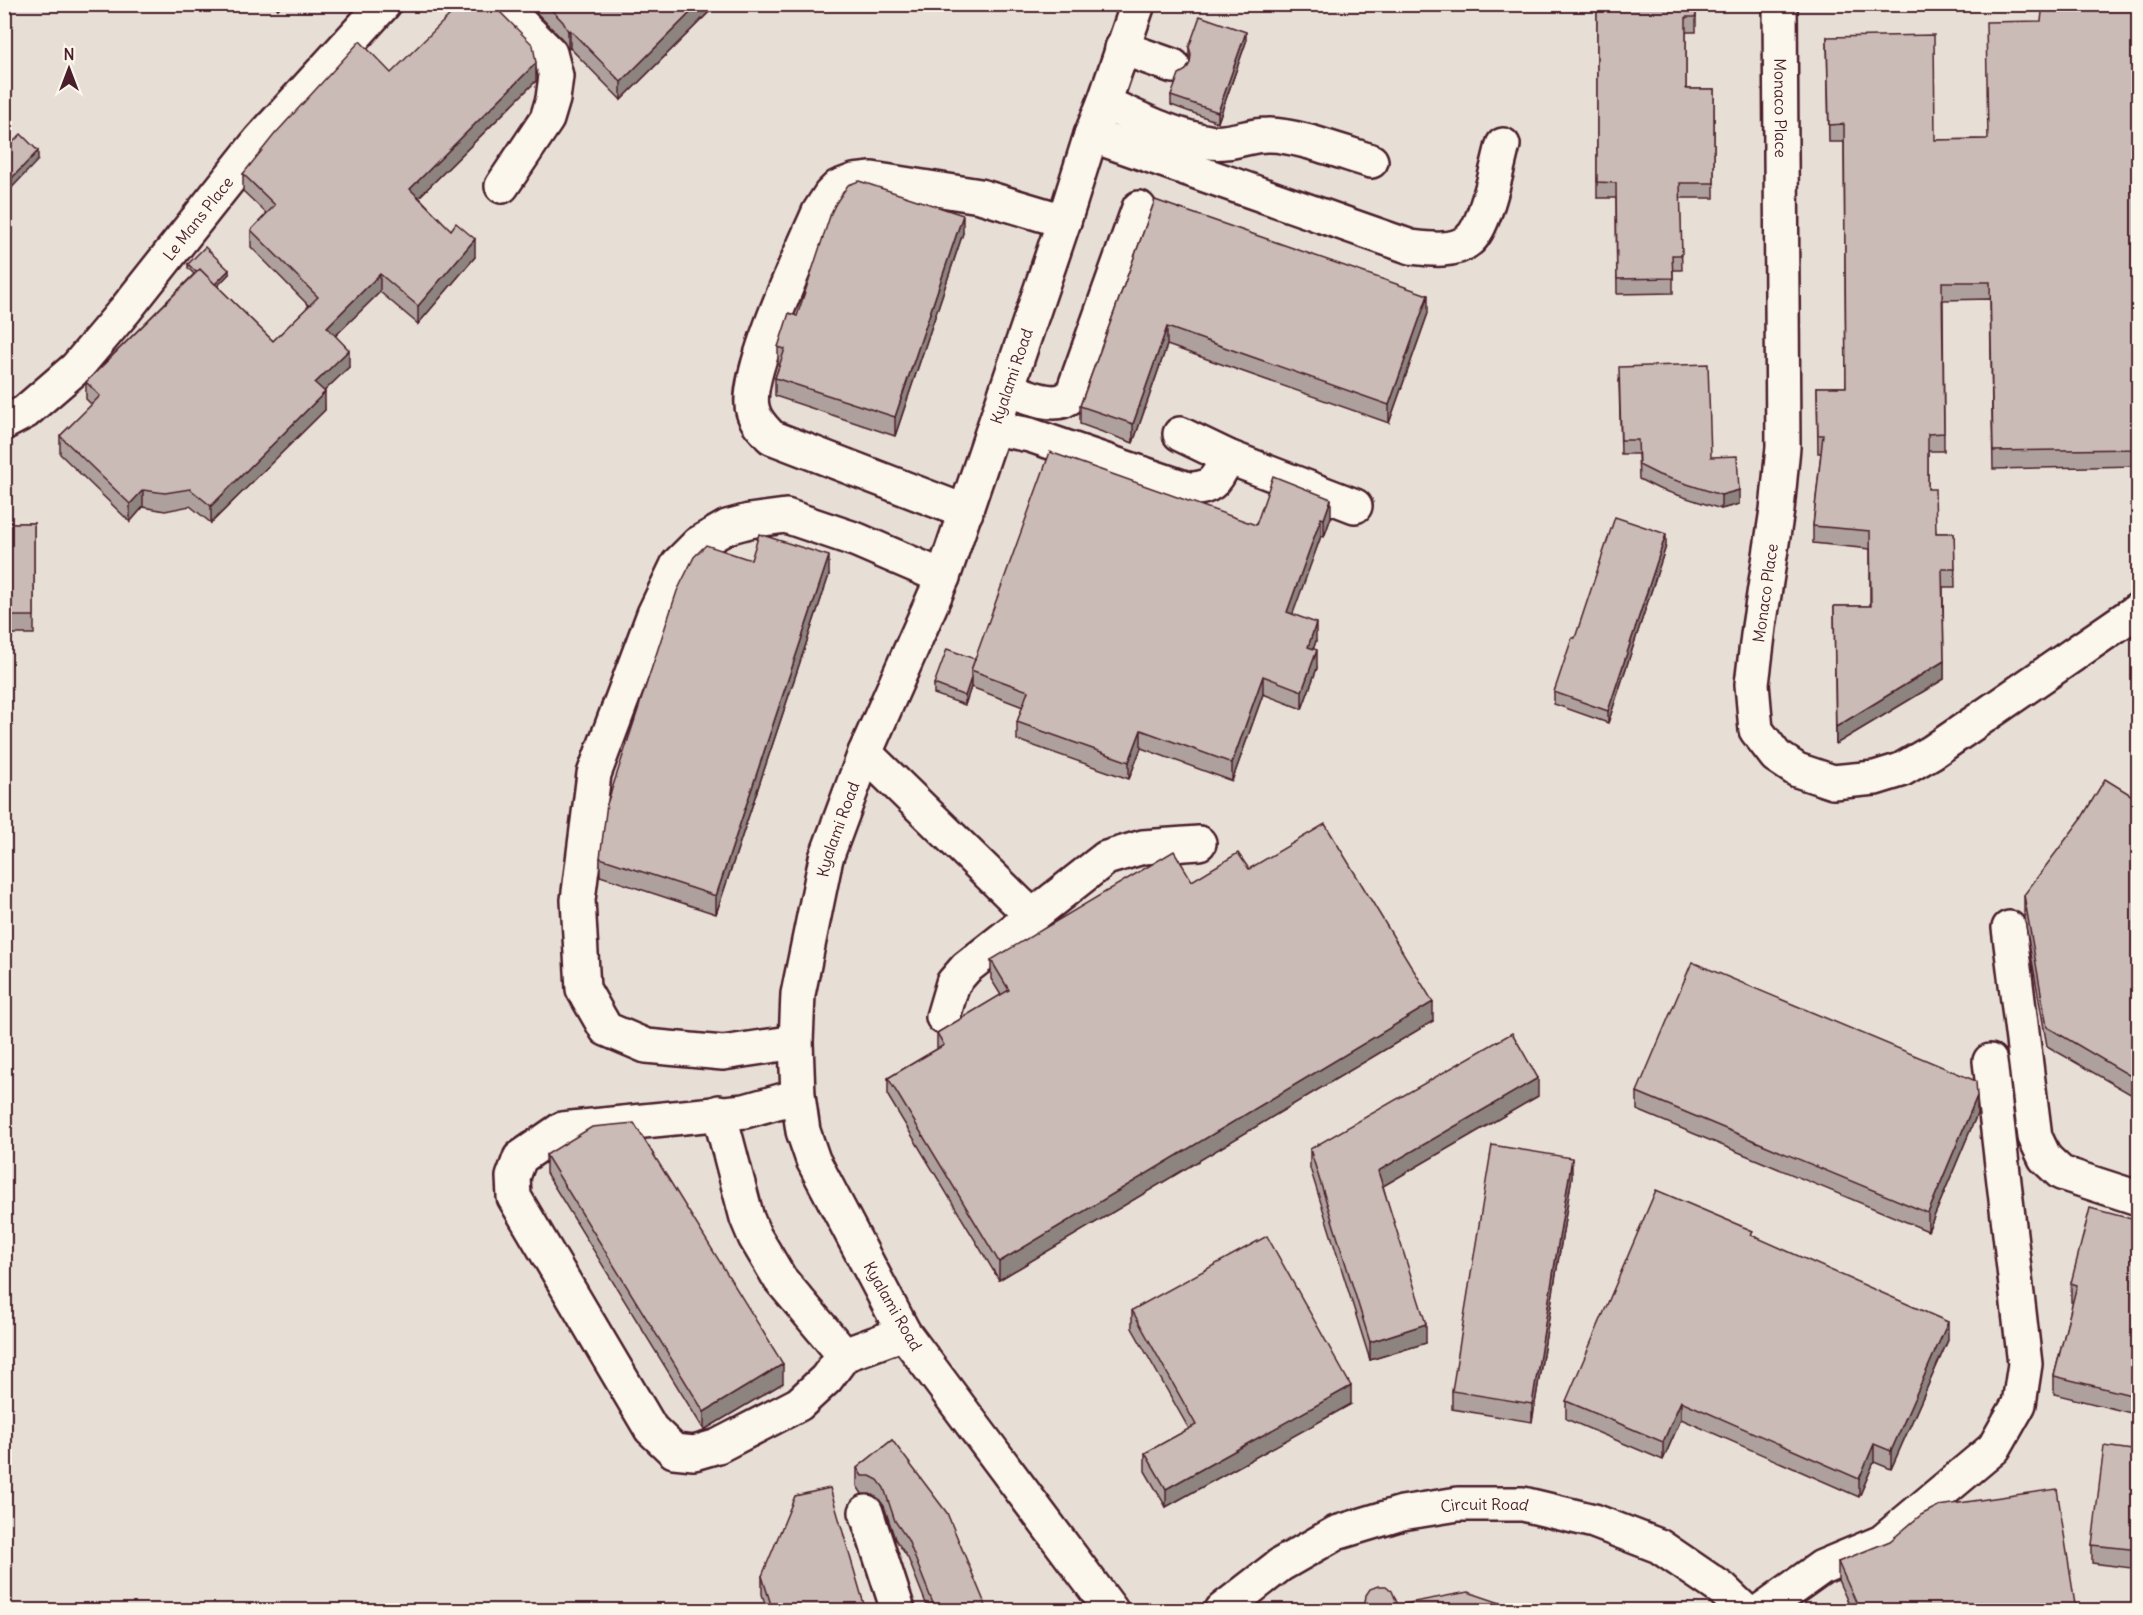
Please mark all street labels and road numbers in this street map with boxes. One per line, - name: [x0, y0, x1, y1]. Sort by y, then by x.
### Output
- street label: Monaco Place: [1770, 58, 1791, 158]
- street label: Le Mans Place: [158, 172, 237, 265]
- street label: Kyalami Road: [986, 326, 1037, 426]
- street label: Monaco Place: [1748, 542, 1782, 644]
- street label: Kyalami Road: [812, 779, 863, 879]
- street label: Kyalami Road: [859, 1258, 927, 1354]
- street label: Circuit Road: [1439, 1493, 1531, 1517]

